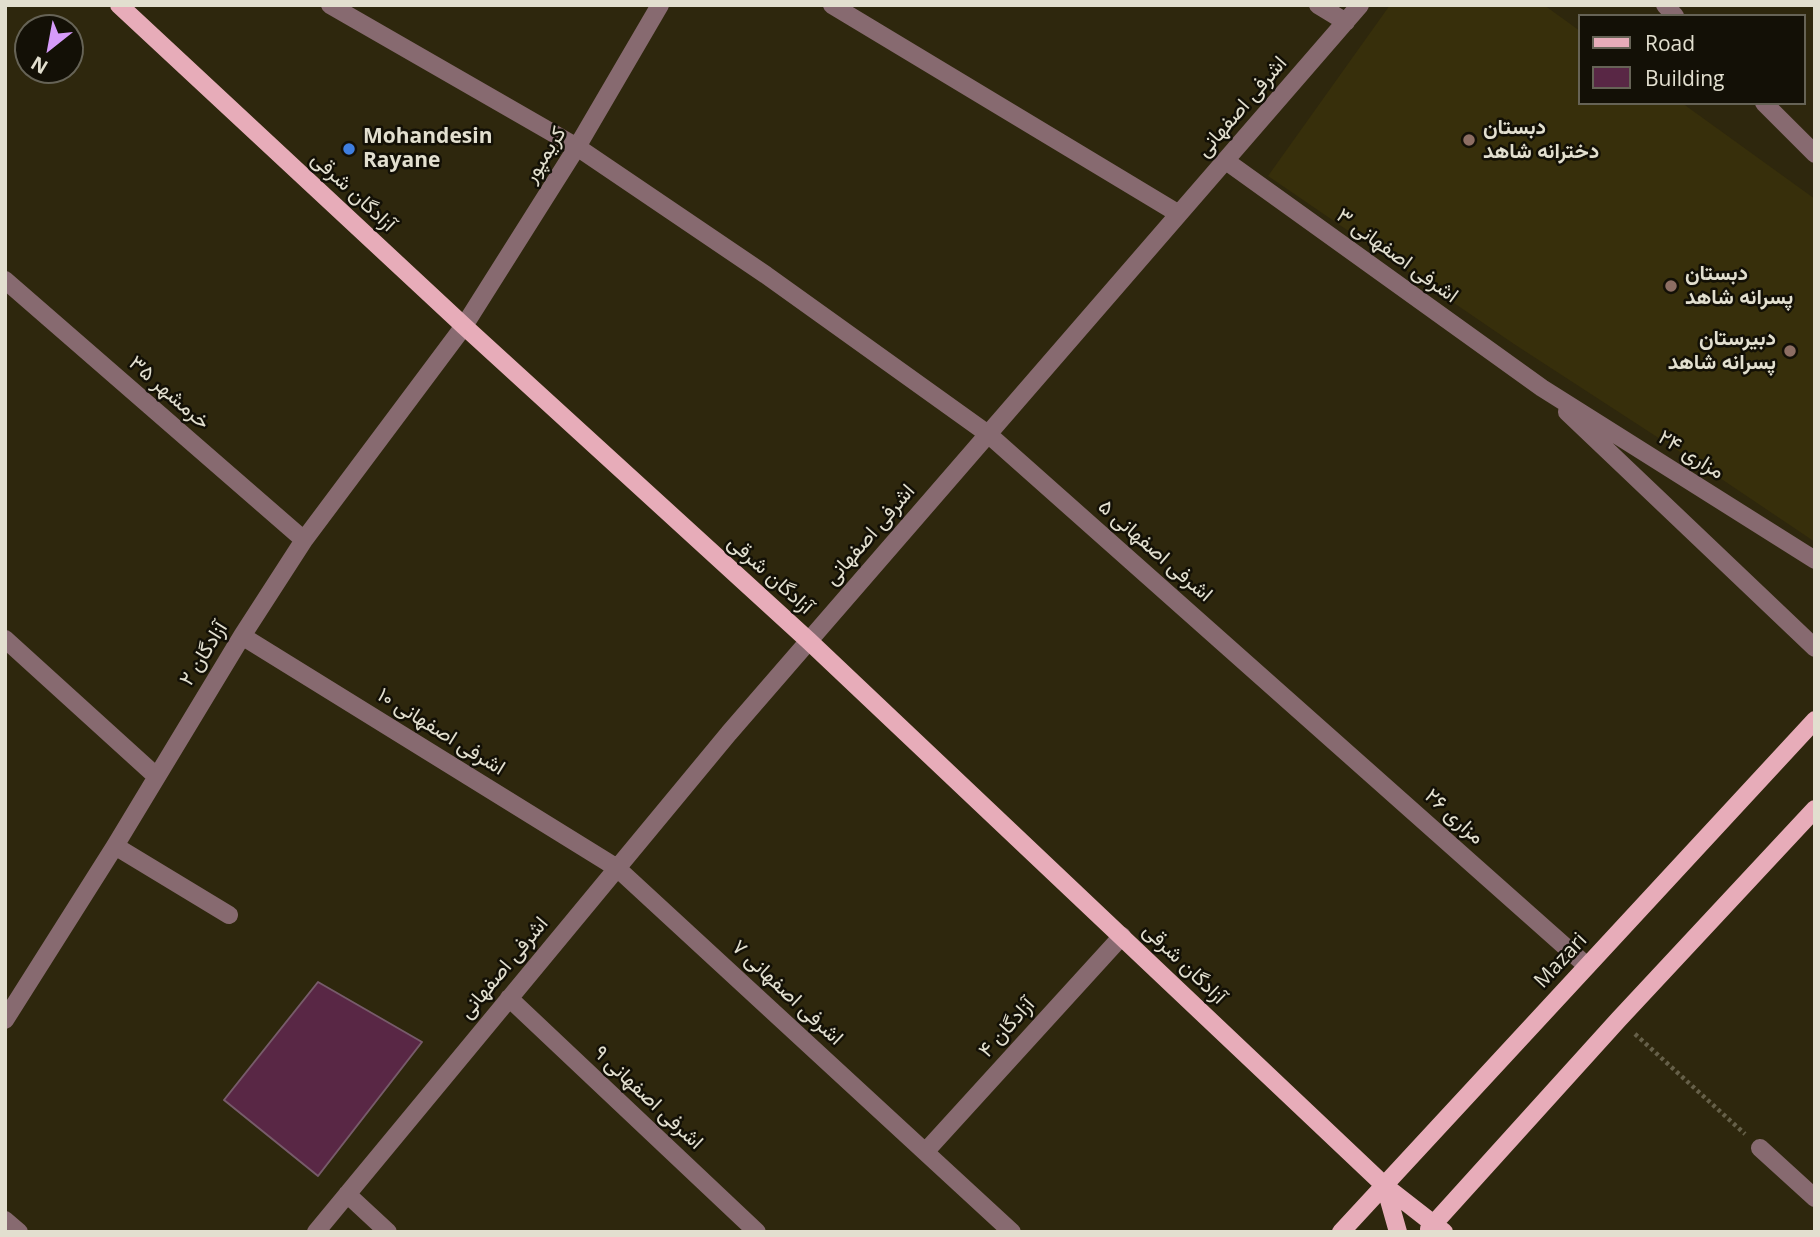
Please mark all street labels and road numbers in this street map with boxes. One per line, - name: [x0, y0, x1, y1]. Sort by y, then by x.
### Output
- street label: اشرفی اصفهانی: [1191, 51, 1293, 163]
- street label: کریمپور: [518, 122, 572, 188]
- street label: آزادگان شرقی: [306, 147, 400, 237]
- street label: اشرفی اصفهانی ۳: [1331, 203, 1463, 309]
- street label: خرمشهر ۳۵: [123, 351, 215, 435]
- street label: مزاری ۲۴: [1653, 425, 1729, 485]
- street label: اشرفی اصفهانی: [819, 479, 921, 591]
- street label: اشرفی اصفهانی ۵: [1093, 495, 1217, 607]
- street label: آزادگان شرقی: [722, 530, 818, 620]
- street label: آزادگان ۲: [175, 617, 233, 691]
- street label: اشرفی اصفهانی ۱۰: [373, 683, 509, 781]
- street label: مزاری ۲۶: [1419, 784, 1489, 850]
- street label: اشرفی اصفهانی: [454, 912, 554, 1024]
- street label: آزادگان شرقی: [1137, 918, 1231, 1010]
- street label: Mazari: [1529, 928, 1593, 994]
- street label: اشرفی اصفهانی ۷: [726, 935, 848, 1051]
- street label: آزادگان ۴: [974, 993, 1040, 1063]
- street label: اشرفی اصفهانی ۹: [588, 1041, 708, 1155]

